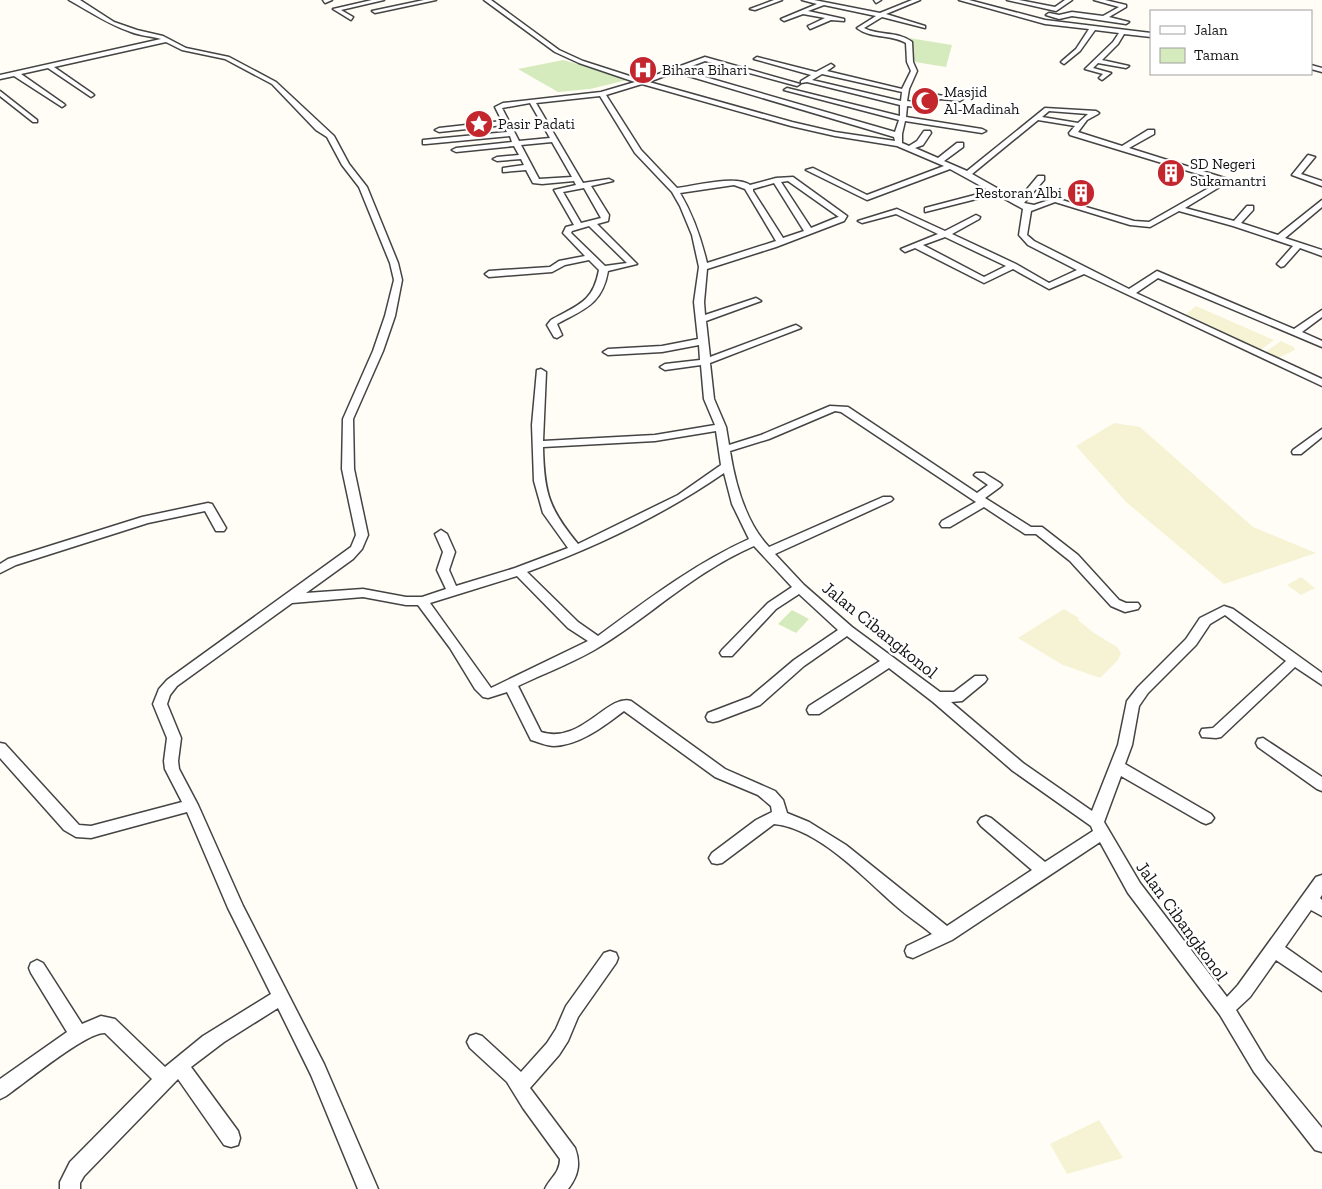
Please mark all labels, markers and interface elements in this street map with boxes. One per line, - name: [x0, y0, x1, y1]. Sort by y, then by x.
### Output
- legend: [1150, 10, 1312, 75]
- text: Jalan: [1194, 21, 1228, 39]
- text: Taman: [1194, 46, 1239, 64]
- hospital icon: Bihara Bihari: [628, 55, 658, 85]
- place label: Bihara Bihari: [662, 61, 747, 79]
- place label: Masjid Al-Madinah: [944, 83, 1020, 118]
- mosque icon: Masjid Al-Madinah: [910, 86, 940, 116]
- place icon: Pasir Padati: [464, 109, 494, 139]
- place label: Pasir Padati: [498, 115, 575, 133]
- place label: SD Negeri Sukamantri: [1190, 155, 1266, 190]
- building icon: SD Negeri Sukamantri: [1156, 158, 1186, 188]
- building icon: Restoran Albi: [1066, 178, 1096, 208]
- place label: Restoran Albi: [975, 184, 1062, 202]
- street label: Jalan Cibangkonol: [818, 577, 942, 683]
- street label: Jalan Cibangkonol: [1131, 857, 1233, 985]

